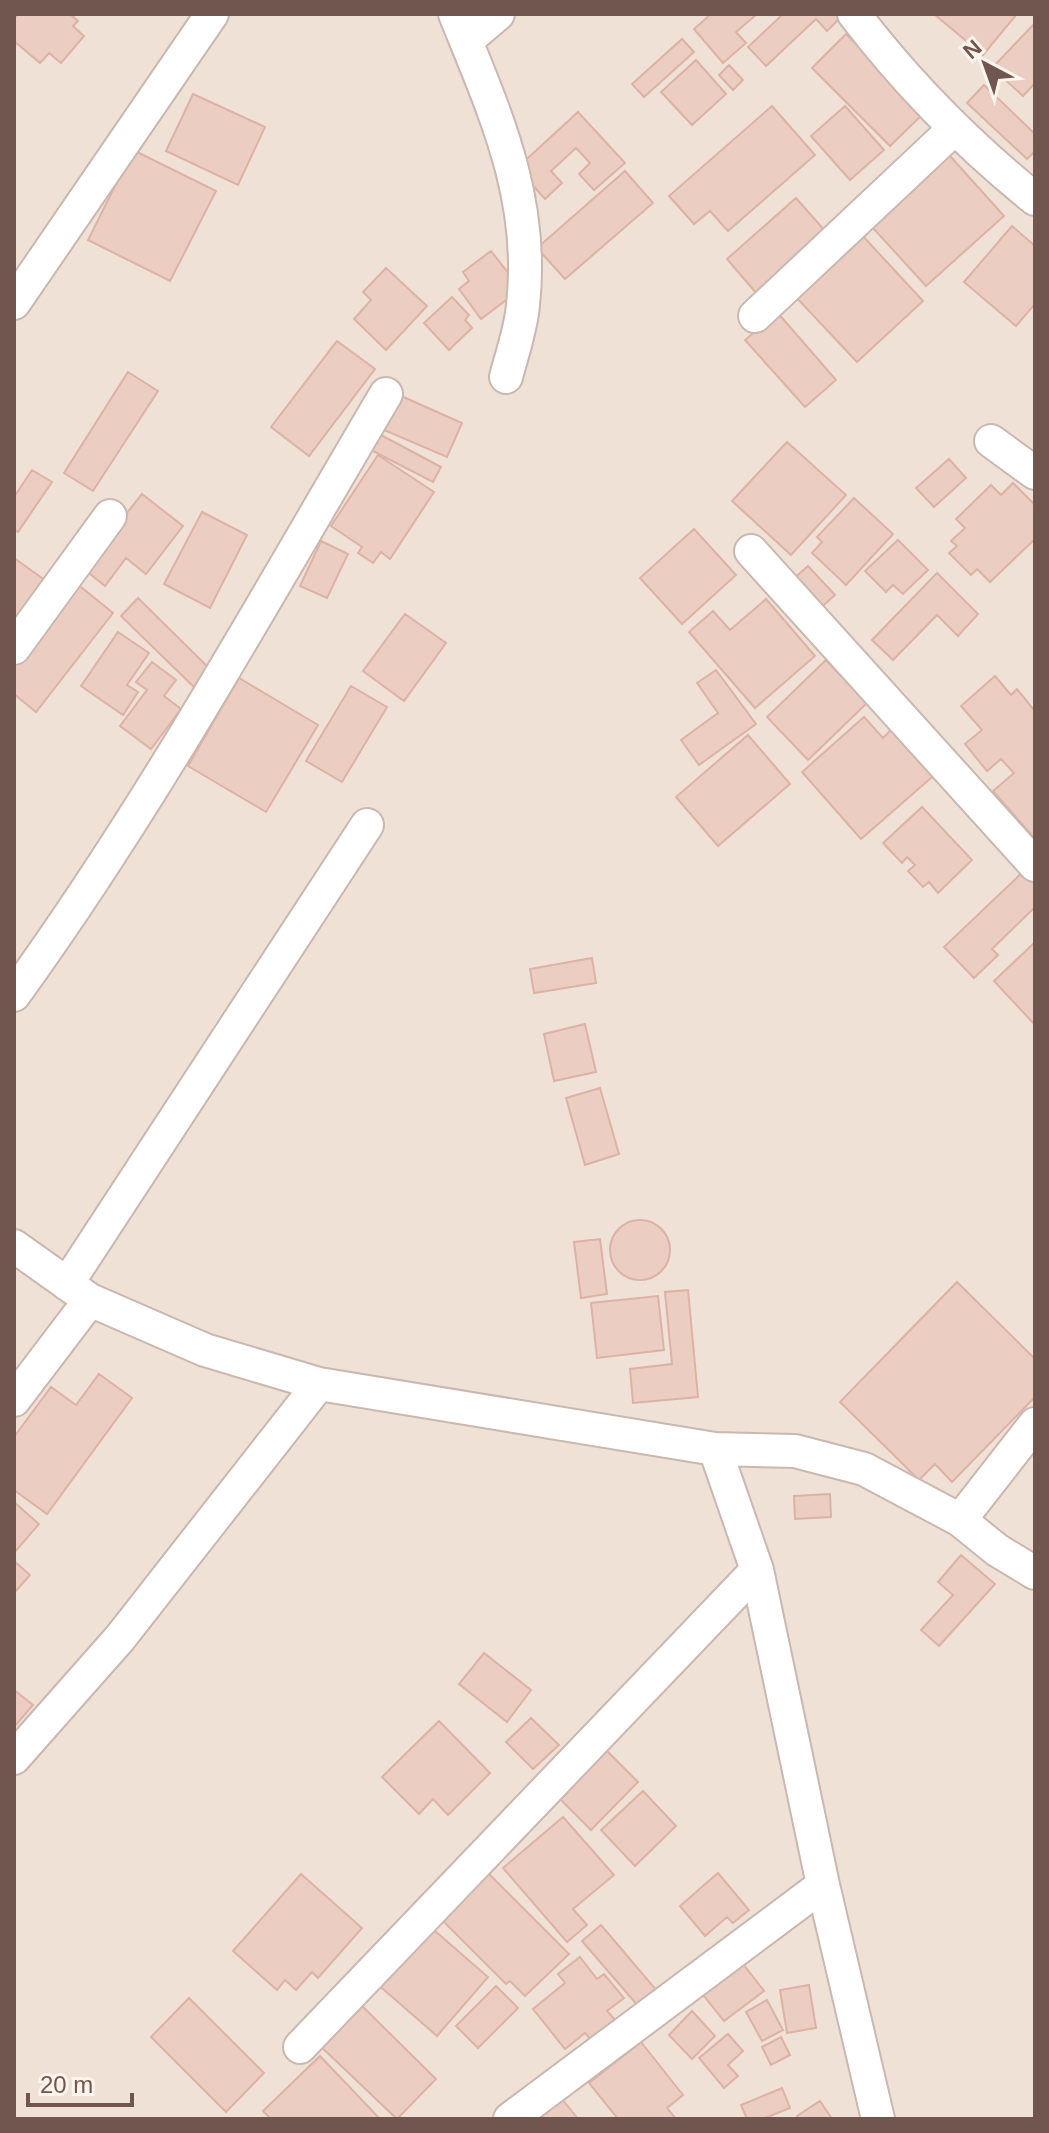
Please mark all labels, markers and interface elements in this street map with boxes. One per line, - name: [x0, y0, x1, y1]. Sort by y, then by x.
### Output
- north arrow: [945, 24, 1025, 104]
- text: N: [958, 35, 986, 64]
- scale bar: [28, 2057, 132, 2107]
- text: 20 m: [40, 2071, 93, 2098]

